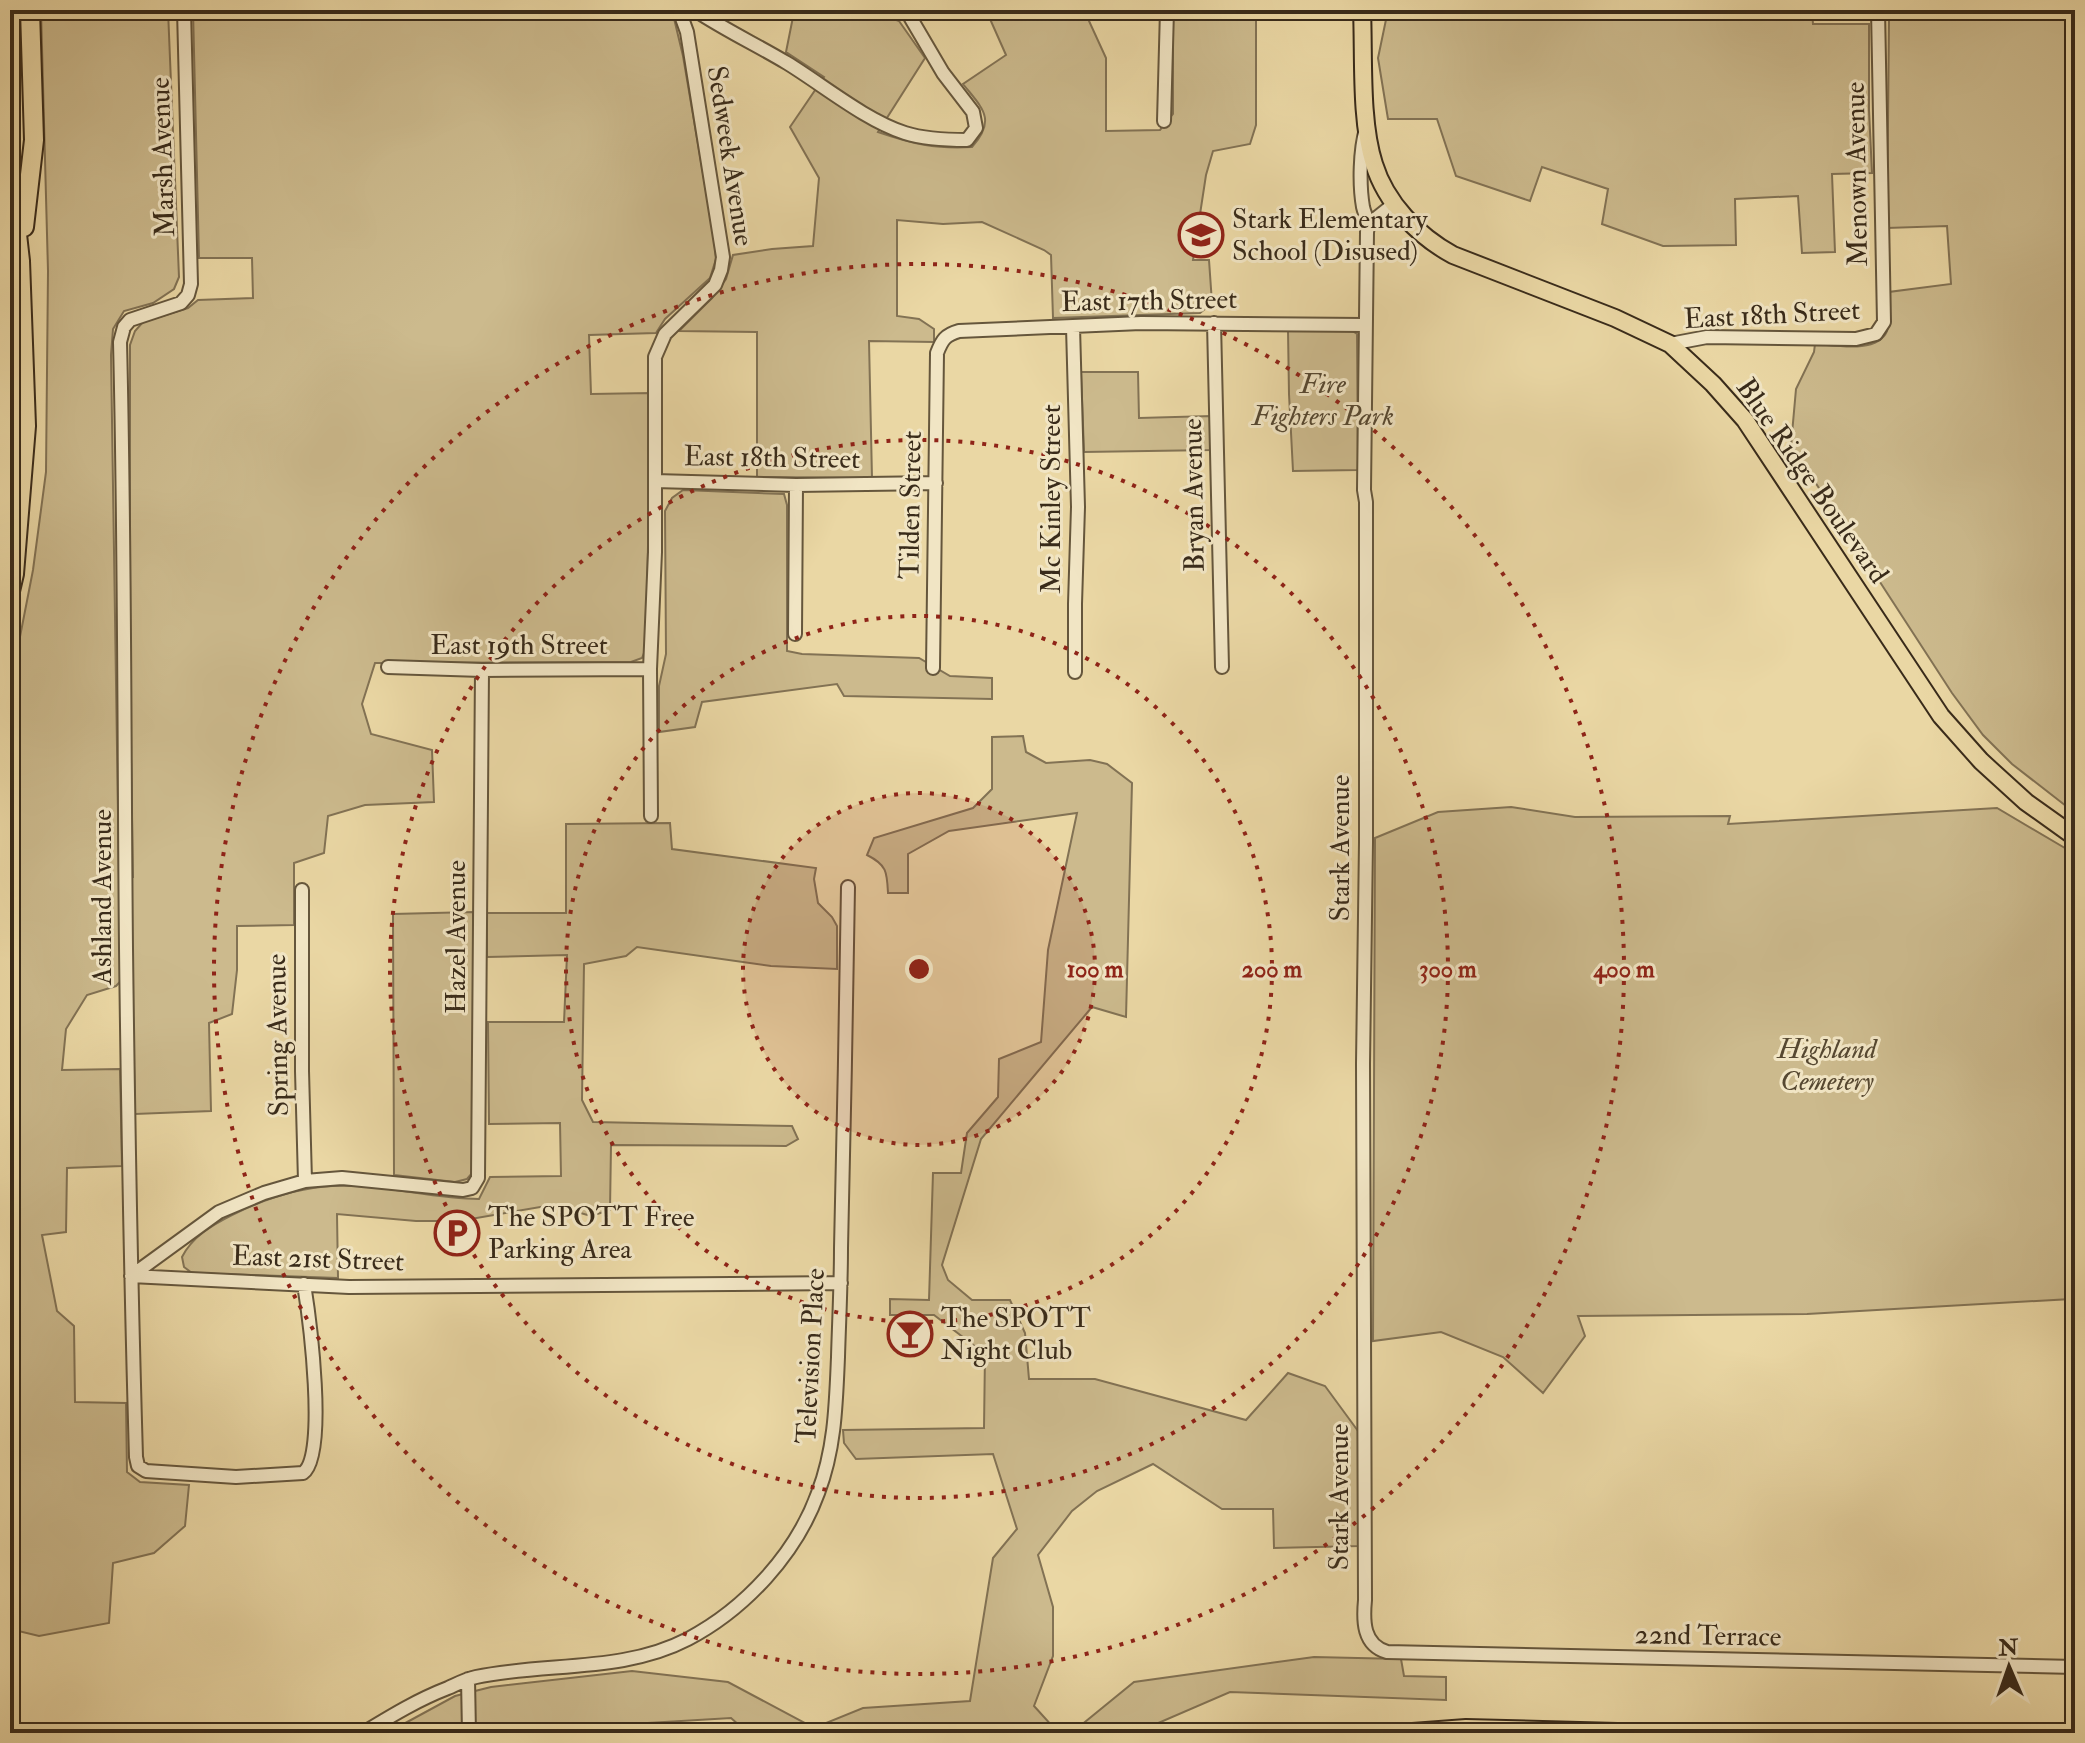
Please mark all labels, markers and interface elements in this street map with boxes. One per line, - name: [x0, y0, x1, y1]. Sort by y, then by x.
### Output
- street label: Sedweek Avenue: [698, 63, 762, 249]
- street label: Marsh Avenue: [143, 76, 183, 238]
- street label: Menown Avenue: [1838, 81, 1876, 267]
- place label: Stark Elementary School (Disused): [1232, 202, 1428, 269]
- school or university icon: Stark Elementary School (Disused): [1177, 211, 1225, 259]
- street label: East 17th Street: [1061, 282, 1237, 320]
- street label: East 18th Street: [1683, 293, 1861, 337]
- park label: Fire Fighters Park: [1250, 367, 1394, 434]
- street label: Blue Ridge Boulevard: [1728, 372, 1896, 591]
- street label: Mc Kinley Street: [1034, 404, 1069, 594]
- street label: Bryan Avenue: [1175, 418, 1213, 572]
- street label: Tilden Street: [892, 431, 930, 579]
- street label: East 18th Street: [683, 439, 861, 477]
- street label: East 19th Street: [430, 628, 608, 663]
- street label: Stark Avenue: [1323, 774, 1358, 921]
- street label: Ashland Avenue: [85, 809, 120, 986]
- street label: Hazel Avenue: [439, 860, 474, 1014]
- street label: Spring Avenue: [259, 953, 297, 1117]
- text: 100 m: [1067, 954, 1124, 985]
- text: 200 m: [1242, 954, 1303, 985]
- text: 300 m: [1419, 954, 1477, 985]
- text: 400 m: [1592, 954, 1655, 985]
- centre of rings: [905, 955, 933, 983]
- park label: Highland Cemetery: [1775, 1032, 1879, 1099]
- place label: The SPOTT Free Parking Area: [488, 1200, 695, 1267]
- parking icon: The SPOTT Free Parking Area: [433, 1209, 481, 1257]
- street label: East 21st Street: [231, 1239, 405, 1279]
- street label: Television Place: [789, 1267, 833, 1445]
- place label: The SPOTT Night Club: [941, 1301, 1091, 1368]
- bar icon: The SPOTT Night Club: [886, 1310, 934, 1358]
- street label: Stark Avenue: [1322, 1423, 1357, 1570]
- street label: 22nd Terrace: [1634, 1617, 1782, 1655]
- north arrow: [1969, 1627, 2049, 1707]
- text: N: [1997, 1634, 2019, 1662]

